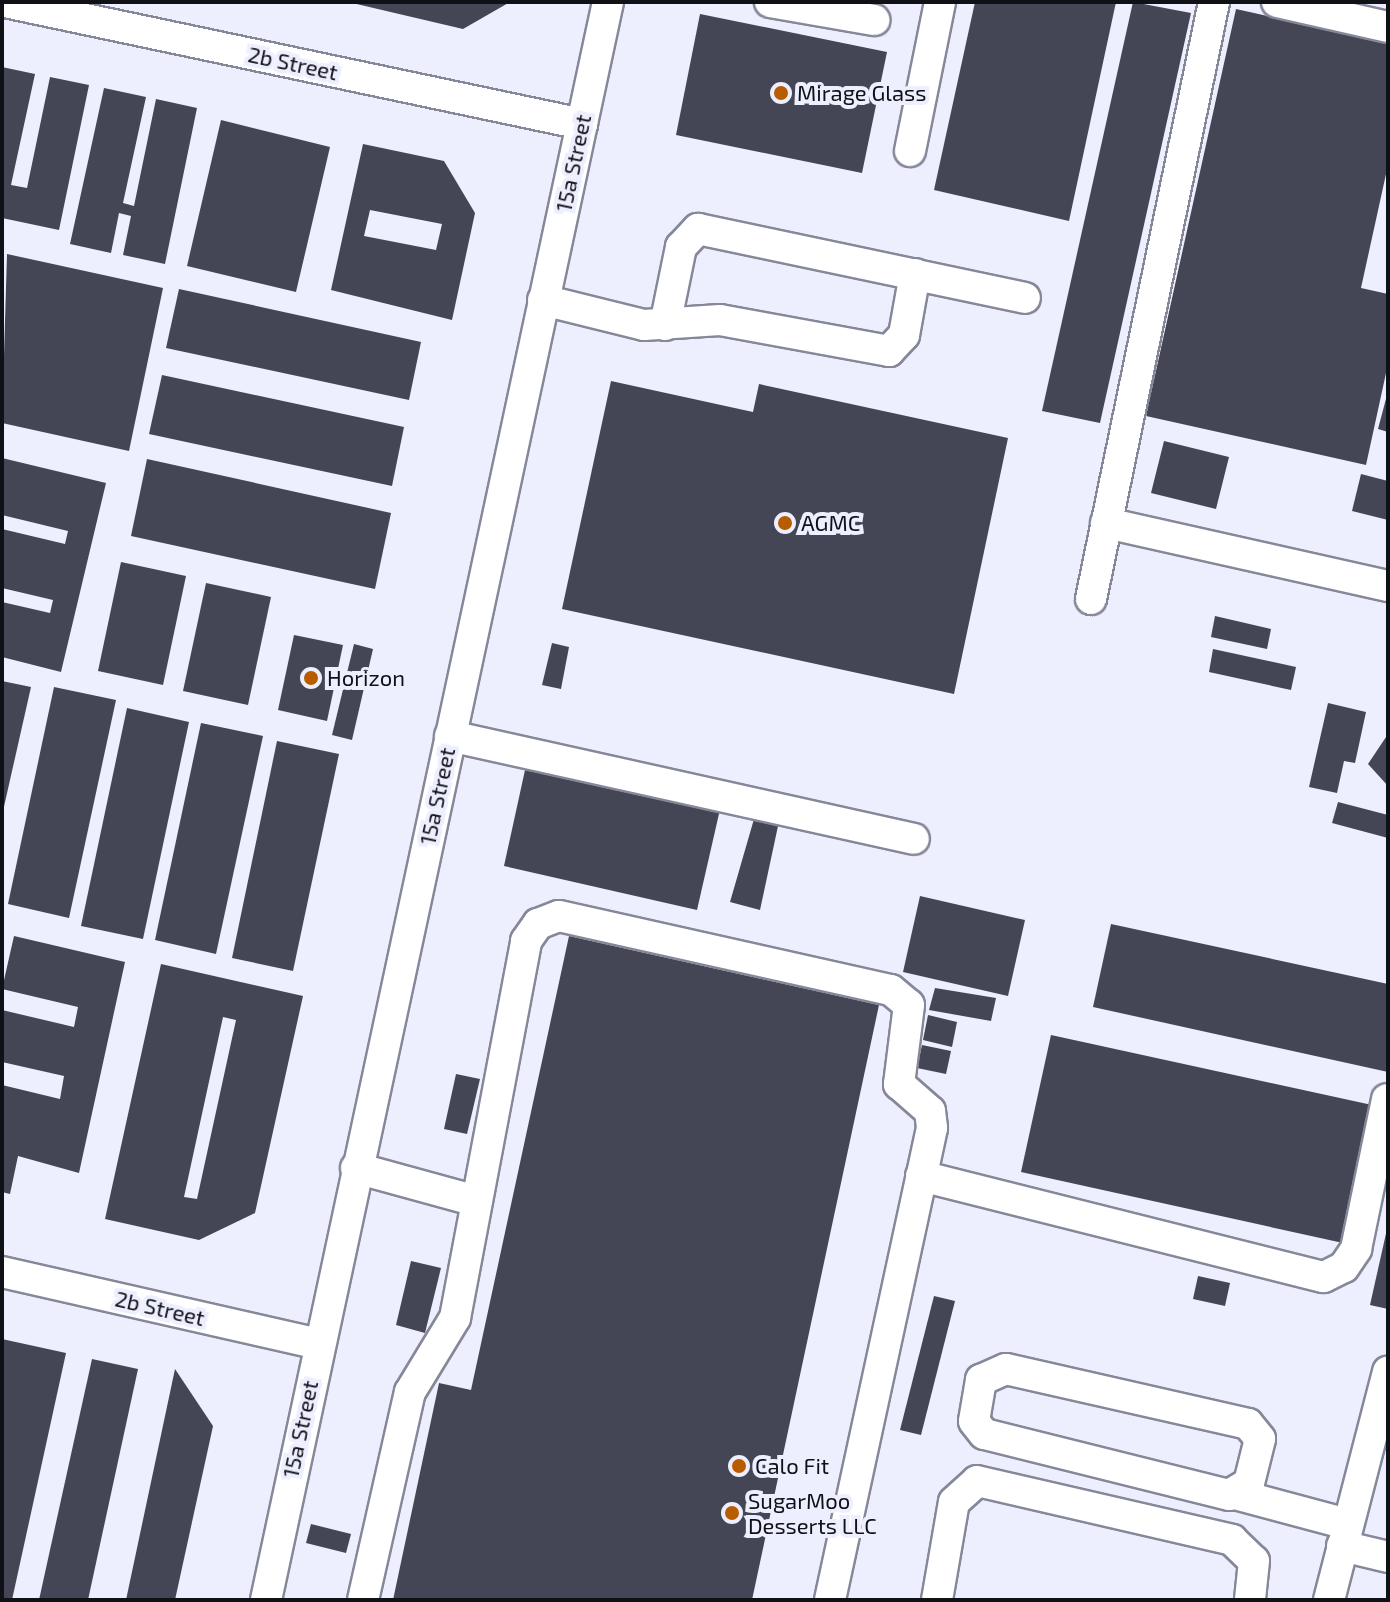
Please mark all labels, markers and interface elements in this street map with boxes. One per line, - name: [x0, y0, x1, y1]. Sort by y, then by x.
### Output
- street label: 2b Street: [246, 41, 340, 85]
- place label: Mirage Glass: [797, 80, 926, 106]
- marker: Mirage Glass: [772, 84, 790, 102]
- street label: 15a Street: [550, 112, 596, 214]
- place label: AGMC: [801, 510, 860, 536]
- marker: AGMC: [776, 514, 794, 532]
- place label: Horizon: [327, 665, 405, 691]
- marker: Horizon: [302, 669, 320, 687]
- street label: 15a Street: [414, 745, 460, 847]
- street label: 2b Street: [113, 1285, 207, 1331]
- street label: 15a Street: [277, 1378, 323, 1480]
- place label: Calo Fit: [755, 1453, 829, 1479]
- marker: Calo Fit: [730, 1457, 748, 1475]
- place label: SugarMoo Desserts LLC: [748, 1487, 877, 1538]
- marker: SugarMoo Desserts LLC: [723, 1504, 741, 1522]

